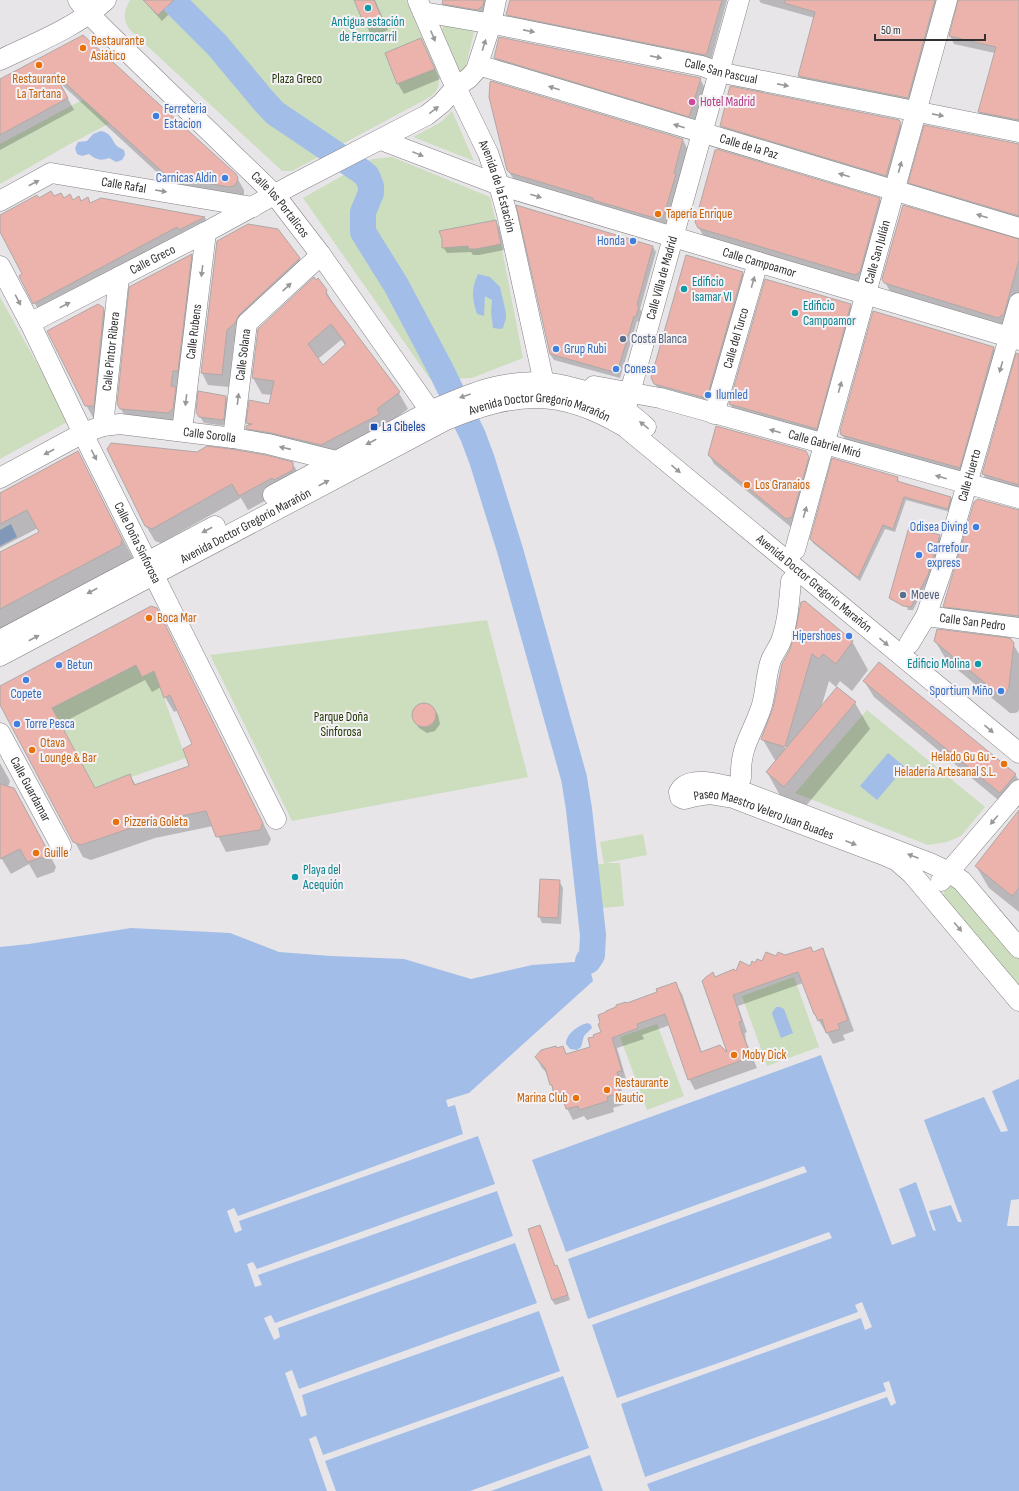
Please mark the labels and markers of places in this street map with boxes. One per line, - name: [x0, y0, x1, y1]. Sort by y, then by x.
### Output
- marker: Antigua estación de Ferrocarril: [363, 3, 373, 13]
- place label: Antigua estación de Ferrocarril: [331, 14, 404, 45]
- place label: Restaurante Asiático: [90, 33, 144, 64]
- marker: Restaurante Asiático: [78, 43, 88, 53]
- marker: Restaurante La Tartana: [34, 60, 44, 70]
- place label: Restaurante La Tartana: [12, 71, 66, 102]
- place label: Hotel Madrid: [700, 94, 755, 110]
- marker: Hotel Madrid: [687, 97, 697, 107]
- place label: Ferreteria Estacion: [164, 101, 207, 132]
- marker: Ferreteria Estacion: [151, 111, 161, 121]
- place label: Carnicas Aldin: [156, 170, 217, 186]
- marker: Carnicas Aldin: [220, 173, 230, 183]
- place label: Tapería Enrique: [666, 206, 732, 222]
- marker: Tapería Enrique: [653, 209, 663, 219]
- place label: Honda: [597, 233, 625, 249]
- marker: Honda: [628, 236, 638, 246]
- place label: Edificio Isamar VI: [692, 274, 732, 305]
- marker: Edificio Isamar VI: [679, 284, 689, 294]
- place label: Edificio Campoamor: [803, 298, 856, 329]
- marker: Edificio Campoamor: [790, 308, 800, 318]
- place label: Costa Blanca: [631, 331, 687, 347]
- marker: Costa Blanca: [618, 334, 628, 344]
- place label: Grup Rubi: [564, 341, 606, 357]
- marker: Grup Rubi: [551, 344, 561, 354]
- place label: Conesa: [624, 361, 656, 377]
- marker: Conesa: [611, 364, 621, 374]
- place label: Ilumled: [716, 387, 748, 403]
- marker: Ilumled: [703, 390, 713, 400]
- place label: La Cibeles: [382, 419, 426, 435]
- marker: La Cibeles: [369, 422, 379, 432]
- place label: Los Granaios: [755, 477, 810, 493]
- marker: Los Granaios: [742, 480, 752, 490]
- place label: Odisea Diving: [910, 519, 968, 535]
- marker: Odisea Diving: [971, 522, 981, 532]
- place label: Carrefour express: [927, 540, 969, 571]
- marker: Carrefour express: [914, 550, 924, 560]
- place label: Moeve: [911, 587, 939, 603]
- marker: Moeve: [898, 590, 908, 600]
- place label: Boca Mar: [157, 610, 197, 626]
- marker: Boca Mar: [144, 613, 154, 623]
- place label: Hipershoes: [792, 628, 841, 644]
- marker: Hipershoes: [844, 631, 854, 641]
- place label: Edificio Molina: [907, 656, 970, 672]
- place label: Betun: [67, 657, 93, 673]
- marker: Edificio Molina: [973, 659, 983, 669]
- marker: Betun: [54, 660, 64, 670]
- marker: Copete: [21, 675, 31, 685]
- place label: Sportium Miño: [929, 683, 993, 699]
- place label: Copete: [10, 686, 42, 702]
- marker: Sportium Miño: [996, 686, 1006, 696]
- place label: Torre Pesca: [25, 716, 75, 732]
- marker: Torre Pesca: [12, 719, 22, 729]
- place label: Otava Lounge & Bar: [40, 735, 97, 766]
- marker: Otava Lounge & Bar: [27, 745, 37, 755]
- place label: Helado Gu Gu - Heladería Artesanal S.L.: [894, 749, 996, 780]
- marker: Helado Gu Gu - Heladería Artesanal S.L.: [999, 759, 1009, 769]
- place label: Pizzería Goleta: [124, 814, 188, 830]
- marker: Pizzería Goleta: [111, 817, 121, 827]
- place label: Guille: [44, 845, 68, 861]
- marker: Guille: [31, 848, 41, 858]
- place label: Playa del Acequión: [302, 862, 343, 893]
- marker: Playa del Acequión: [290, 872, 300, 882]
- place label: Moby Dick: [742, 1047, 787, 1063]
- marker: Moby Dick: [729, 1050, 739, 1060]
- place label: Restaurante Nautic: [615, 1075, 668, 1106]
- marker: Restaurante Nautic: [602, 1085, 612, 1095]
- place label: Marina Club: [517, 1090, 568, 1106]
- marker: Marina Club: [571, 1093, 581, 1103]

